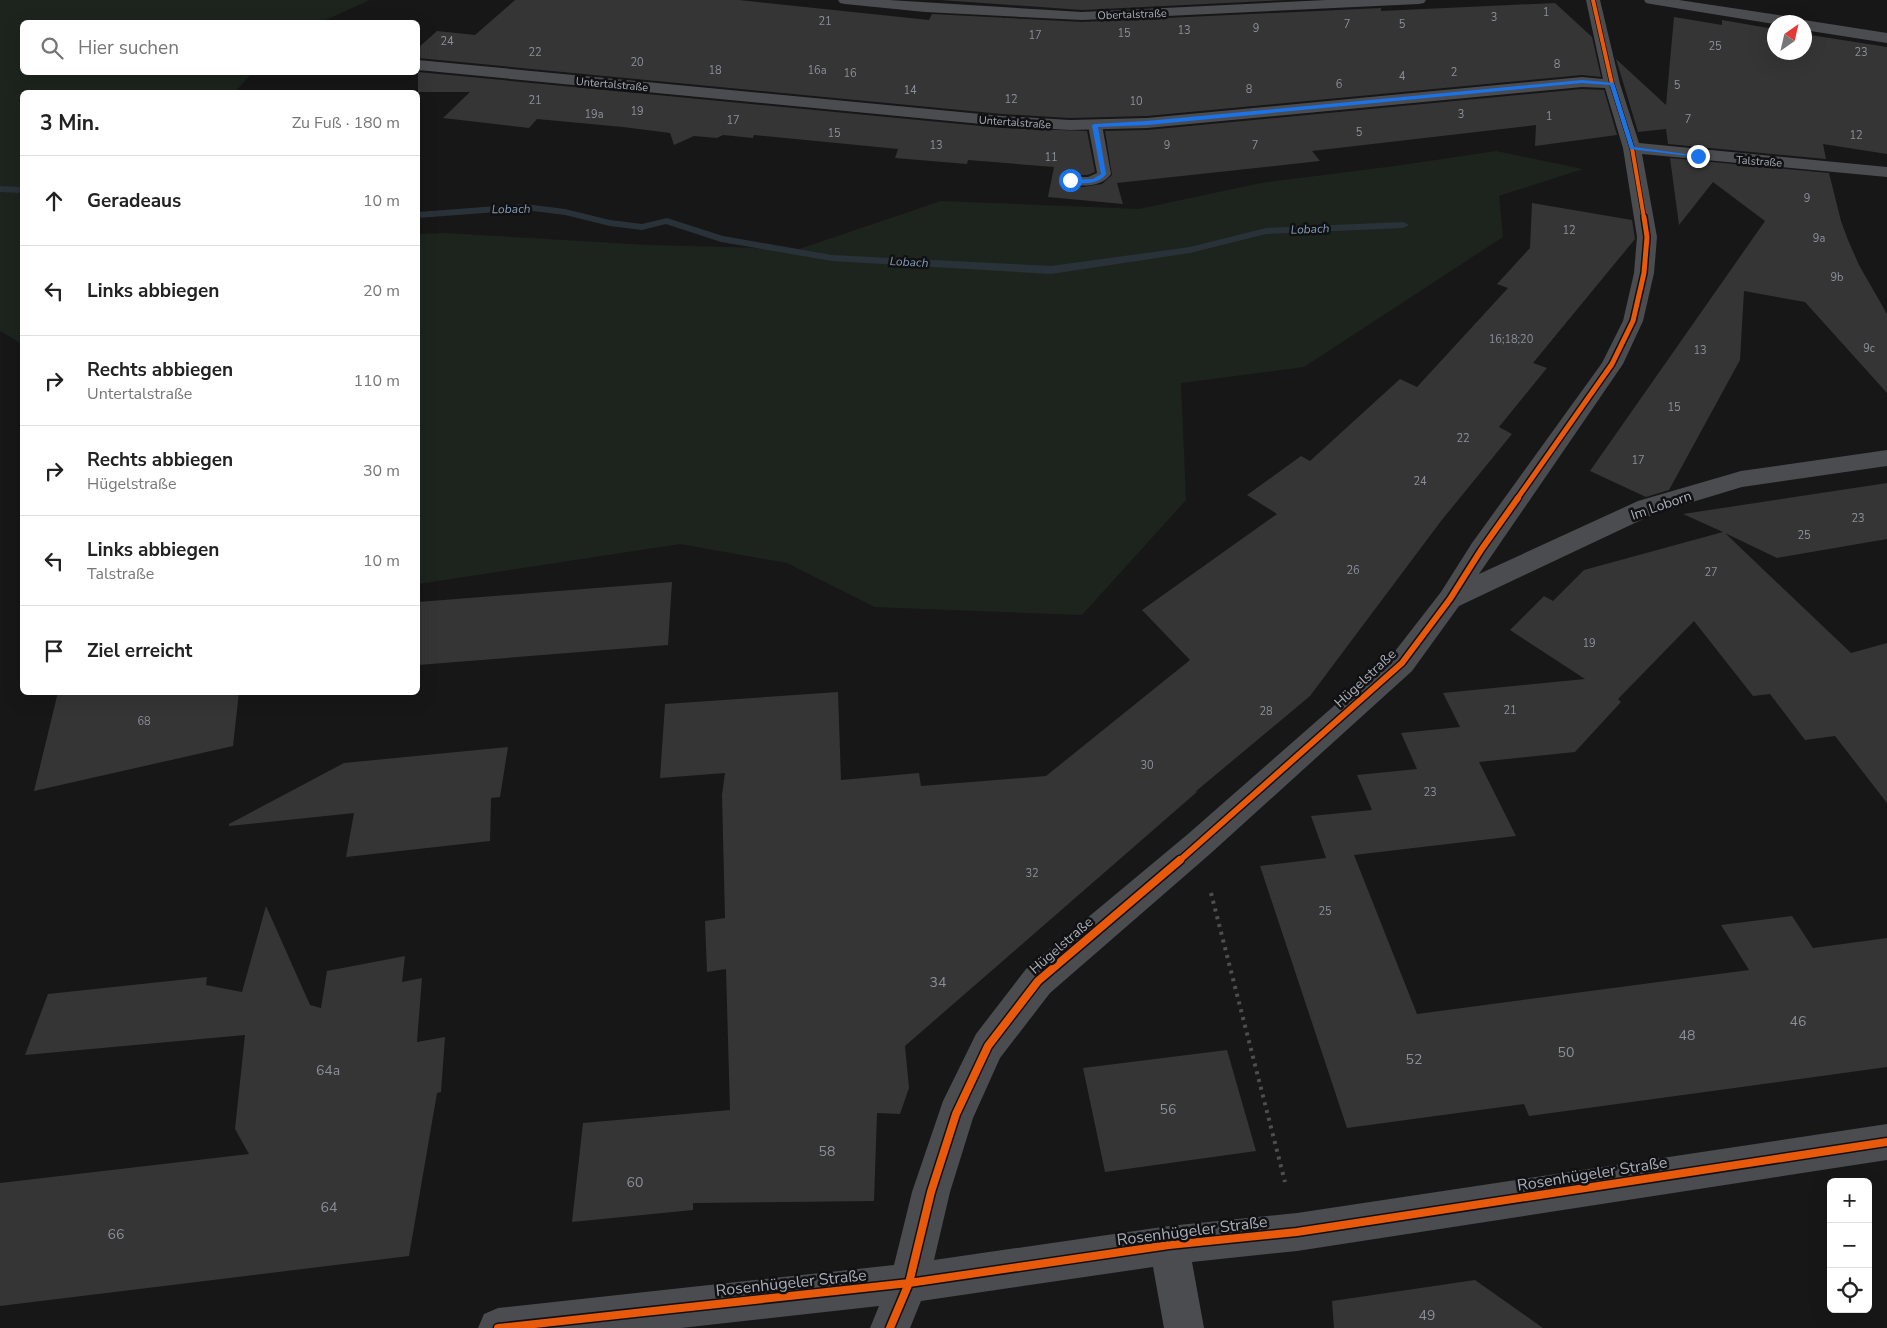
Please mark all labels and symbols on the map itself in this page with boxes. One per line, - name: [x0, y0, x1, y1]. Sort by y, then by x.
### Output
- house number: 1: [1543, 5, 1549, 20]
- street label: Obertalstraße: [1097, 6, 1167, 23]
- house number: 3: [1491, 10, 1497, 25]
- house number: 21: [818, 14, 832, 29]
- north arrow: [1767, 15, 1812, 60]
- house number: 7: [1344, 17, 1350, 32]
- house number: 5: [1399, 17, 1406, 32]
- house number: 9: [1253, 21, 1259, 36]
- house number: 13: [1177, 23, 1191, 38]
- house number: 15: [1117, 26, 1131, 41]
- house number: 17: [1028, 28, 1042, 43]
- house number: 24: [440, 34, 454, 49]
- house number: 25: [1708, 39, 1722, 54]
- house number: 22: [528, 45, 542, 60]
- house number: 23: [1854, 45, 1868, 60]
- house number: 20: [630, 55, 644, 70]
- house number: 8: [1554, 57, 1561, 72]
- house number: 18: [708, 63, 722, 78]
- house number: 16a: [807, 63, 827, 78]
- house number: 2: [1451, 65, 1457, 80]
- house number: 16: [843, 66, 857, 81]
- house number: 4: [1399, 69, 1406, 84]
- street label: Untertalstraße: [575, 74, 649, 95]
- house number: 6: [1336, 77, 1343, 92]
- house number: 5: [1674, 78, 1681, 93]
- house number: 8: [1246, 82, 1253, 97]
- house number: 14: [903, 83, 917, 98]
- house number: 12: [1004, 92, 1018, 107]
- house number: 21: [528, 93, 542, 108]
- house number: 10: [1129, 94, 1143, 109]
- house number: 19: [630, 104, 644, 119]
- house number: 19a: [584, 107, 604, 122]
- house number: 3: [1458, 107, 1464, 122]
- house number: 1: [1546, 109, 1552, 124]
- street label: Untertalstraße: [978, 112, 1052, 133]
- house number: 7: [1685, 112, 1691, 127]
- house number: 17: [726, 113, 740, 128]
- house number: 5: [1356, 125, 1363, 140]
- house number: 15: [827, 126, 841, 141]
- house number: 12: [1849, 128, 1863, 143]
- house number: 13: [929, 138, 943, 153]
- house number: 9: [1164, 138, 1170, 153]
- house number: 7: [1252, 138, 1258, 153]
- route end: [1687, 145, 1710, 168]
- house number: 11: [1044, 150, 1058, 165]
- street label: Talstraße: [1735, 152, 1783, 171]
- route start: [1059, 169, 1082, 192]
- house number: 9: [1804, 191, 1810, 206]
- water label: Lobach: [491, 201, 531, 217]
- water label: Lobach: [1290, 220, 1330, 238]
- house number: 12: [1562, 223, 1576, 238]
- house number: 9a: [1813, 231, 1825, 246]
- water label: Lobach: [889, 253, 929, 271]
- house number: 9b: [1830, 270, 1844, 285]
- house number: 16;18;20: [1489, 332, 1534, 347]
- house number: 9c: [1863, 341, 1875, 356]
- house number: 13: [1693, 343, 1707, 358]
- house number: 15: [1667, 400, 1681, 415]
- house number: 22: [1456, 431, 1470, 446]
- house number: 17: [1631, 453, 1645, 468]
- house number: 24: [1413, 474, 1427, 489]
- street label: Im Loborn: [1628, 486, 1694, 525]
- house number: 23: [1851, 511, 1865, 526]
- house number: 25: [1797, 528, 1811, 543]
- house number: 26: [1346, 563, 1360, 578]
- house number: 27: [1704, 565, 1718, 580]
- house number: 19: [1582, 636, 1596, 651]
- street label: Hügelstraße: [1330, 645, 1400, 712]
- house number: 21: [1503, 703, 1517, 718]
- house number: 28: [1259, 704, 1273, 719]
- house number: 68: [137, 714, 151, 729]
- house number: 30: [1140, 758, 1154, 773]
- house number: 23: [1423, 785, 1437, 800]
- house number: 32: [1025, 866, 1039, 881]
- house number: 25: [1318, 904, 1332, 919]
- street label: Hügelstraße: [1026, 913, 1097, 978]
- house number: 34: [930, 973, 946, 992]
- house number: 46: [1790, 1012, 1806, 1031]
- house number: 48: [1679, 1026, 1695, 1045]
- house number: 50: [1558, 1043, 1574, 1062]
- house number: 52: [1406, 1050, 1422, 1069]
- house number: 64a: [316, 1061, 340, 1080]
- house number: 56: [1160, 1100, 1176, 1119]
- house number: 58: [819, 1142, 835, 1161]
- street label: Rosenhügeler Straße: [1516, 1151, 1669, 1197]
- house number: 60: [627, 1173, 643, 1192]
- house number: 64: [321, 1198, 337, 1217]
- street label: Rosenhügeler Straße: [1116, 1211, 1269, 1251]
- house number: 66: [108, 1225, 124, 1244]
- street label: Rosenhügeler Straße: [715, 1264, 868, 1302]
- house number: 49: [1419, 1306, 1435, 1325]

